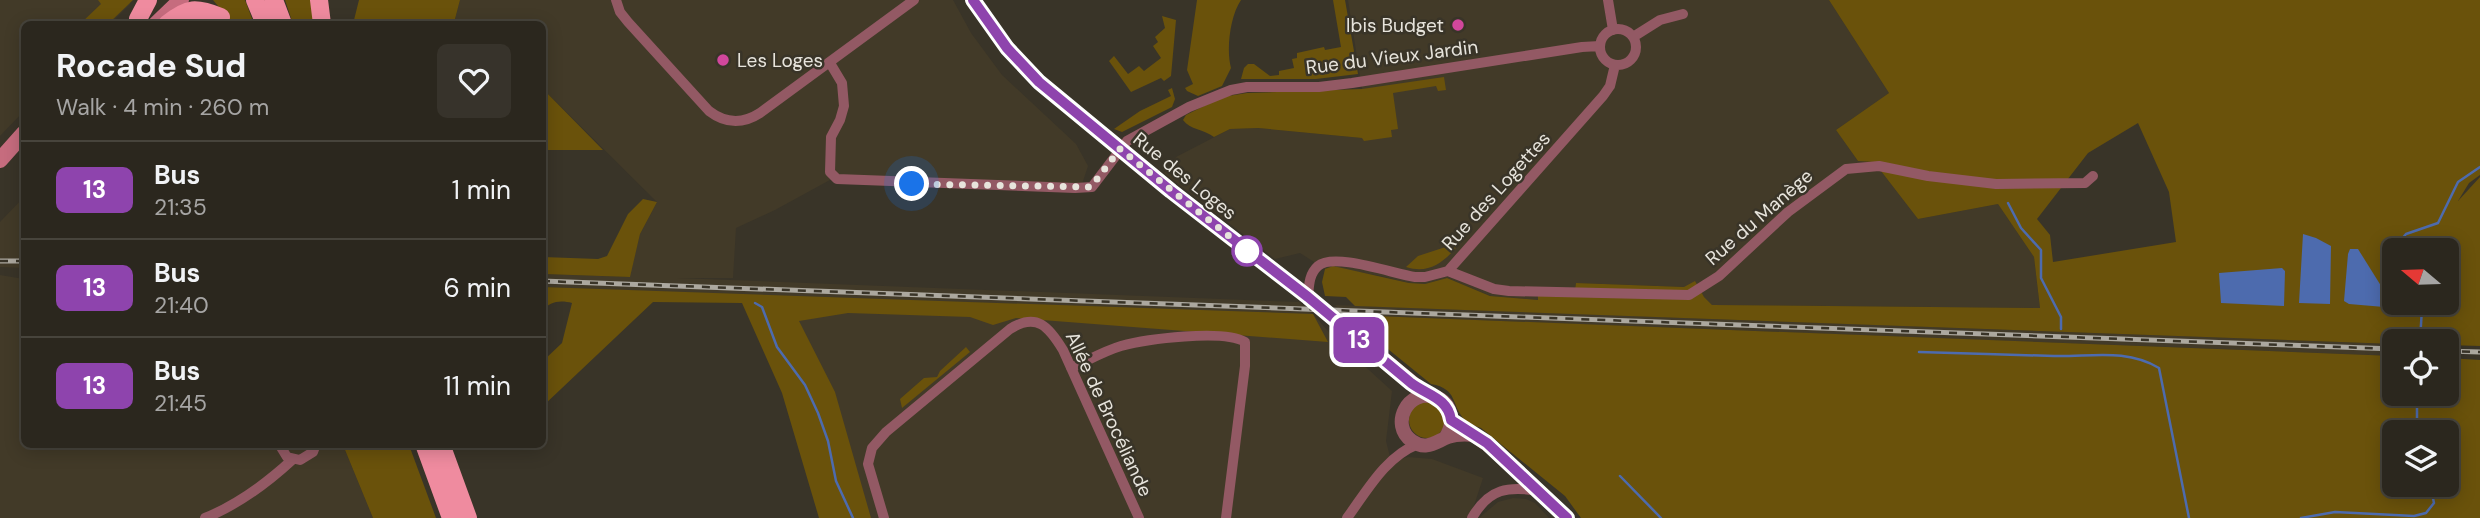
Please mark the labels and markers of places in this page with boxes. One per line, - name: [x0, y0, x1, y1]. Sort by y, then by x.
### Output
- place label: Ibis Budget: [1346, 13, 1444, 38]
- marker: Ibis Budget: [1450, 17, 1466, 33]
- place label: Les Loges: [737, 48, 823, 73]
- marker: Les Loges: [715, 52, 731, 68]
- unlabelled marker: [1232, 236, 1262, 266]

